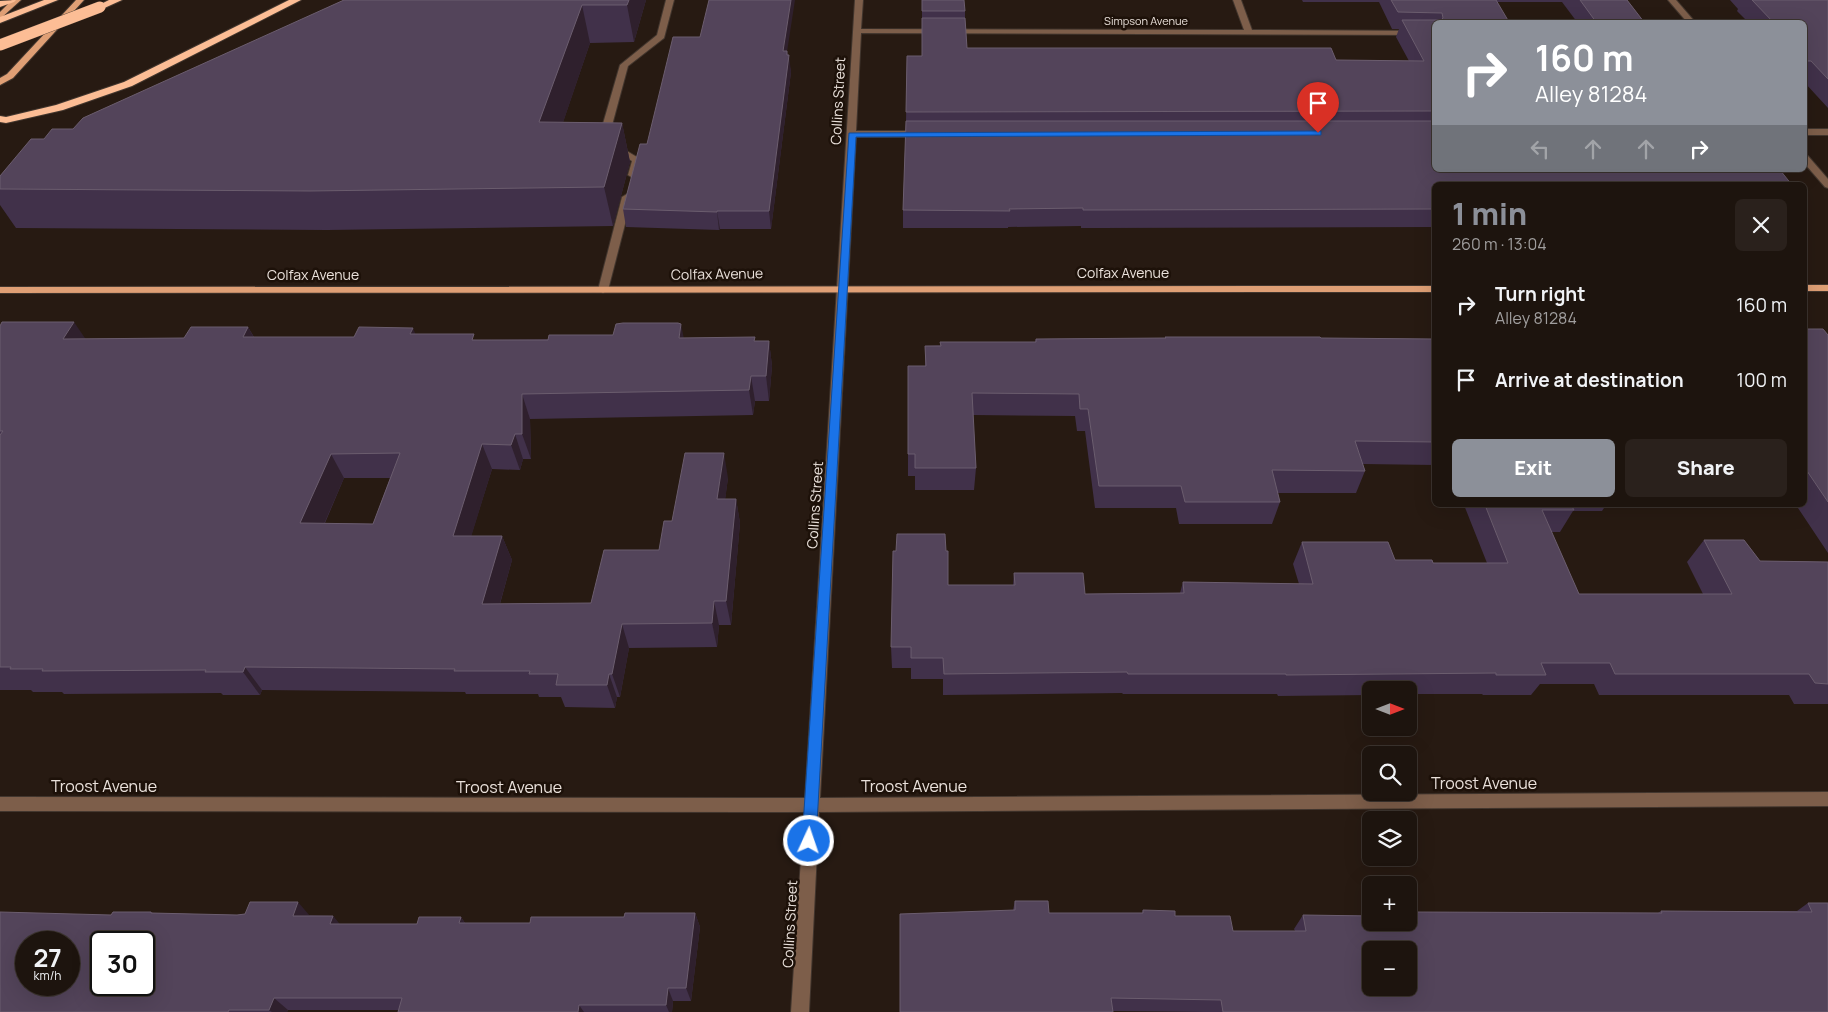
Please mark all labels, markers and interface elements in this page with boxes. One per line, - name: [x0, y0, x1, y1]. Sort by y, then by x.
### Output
- street label: Simpson Avenue: [1104, 13, 1188, 28]
- text: 160 m: [1535, 34, 1634, 82]
- icon: right: [1452, 40, 1517, 105]
- street label: Collins Street: [826, 56, 849, 145]
- text: Alley 81284: [1535, 79, 1648, 109]
- pin: [1297, 82, 1339, 133]
- icon: arrive: [1304, 89, 1332, 117]
- icon: left: [1526, 135, 1554, 163]
- icon: ahead: [1579, 135, 1607, 163]
- icon: ahead: [1632, 135, 1660, 163]
- icon: right: [1685, 135, 1713, 163]
- text: 1 min: [1452, 193, 1527, 234]
- button: close: [1735, 199, 1787, 251]
- text: 260 m · 13:04: [1452, 233, 1547, 255]
- street label: Colfax Avenue: [671, 263, 763, 284]
- street label: Colfax Avenue: [1077, 263, 1169, 282]
- street label: Colfax Avenue: [267, 265, 359, 284]
- text: Turn right: [1495, 281, 1585, 307]
- icon: right: [1452, 291, 1480, 319]
- text: 160 m: [1736, 292, 1787, 318]
- text: Alley 81284: [1495, 307, 1577, 329]
- icon: arrive: [1452, 366, 1480, 394]
- text: Arrive at destination: [1495, 367, 1684, 393]
- text: 100 m: [1736, 367, 1787, 393]
- button: Exit: [1452, 439, 1615, 497]
- button: Share: [1625, 439, 1787, 497]
- street label: Collins Street: [802, 460, 827, 549]
- north arrow: [1362, 681, 1418, 736]
- map controls: [1362, 681, 1417, 996]
- button: search: [1362, 746, 1417, 801]
- street label: Troost Avenue: [1431, 772, 1537, 794]
- street label: Troost Avenue: [51, 775, 157, 797]
- street label: Troost Avenue: [861, 775, 967, 797]
- street label: Troost Avenue: [456, 776, 562, 798]
- button: layers: [1362, 811, 1417, 866]
- position arrow: [782, 814, 834, 866]
- button: +: [1362, 876, 1417, 931]
- street label: Collins Street: [778, 879, 801, 968]
- speed limit sign: 30: [90, 931, 155, 996]
- text: 27: [33, 940, 62, 975]
- button: −: [1362, 941, 1417, 996]
- text: km/h: [34, 967, 61, 984]

